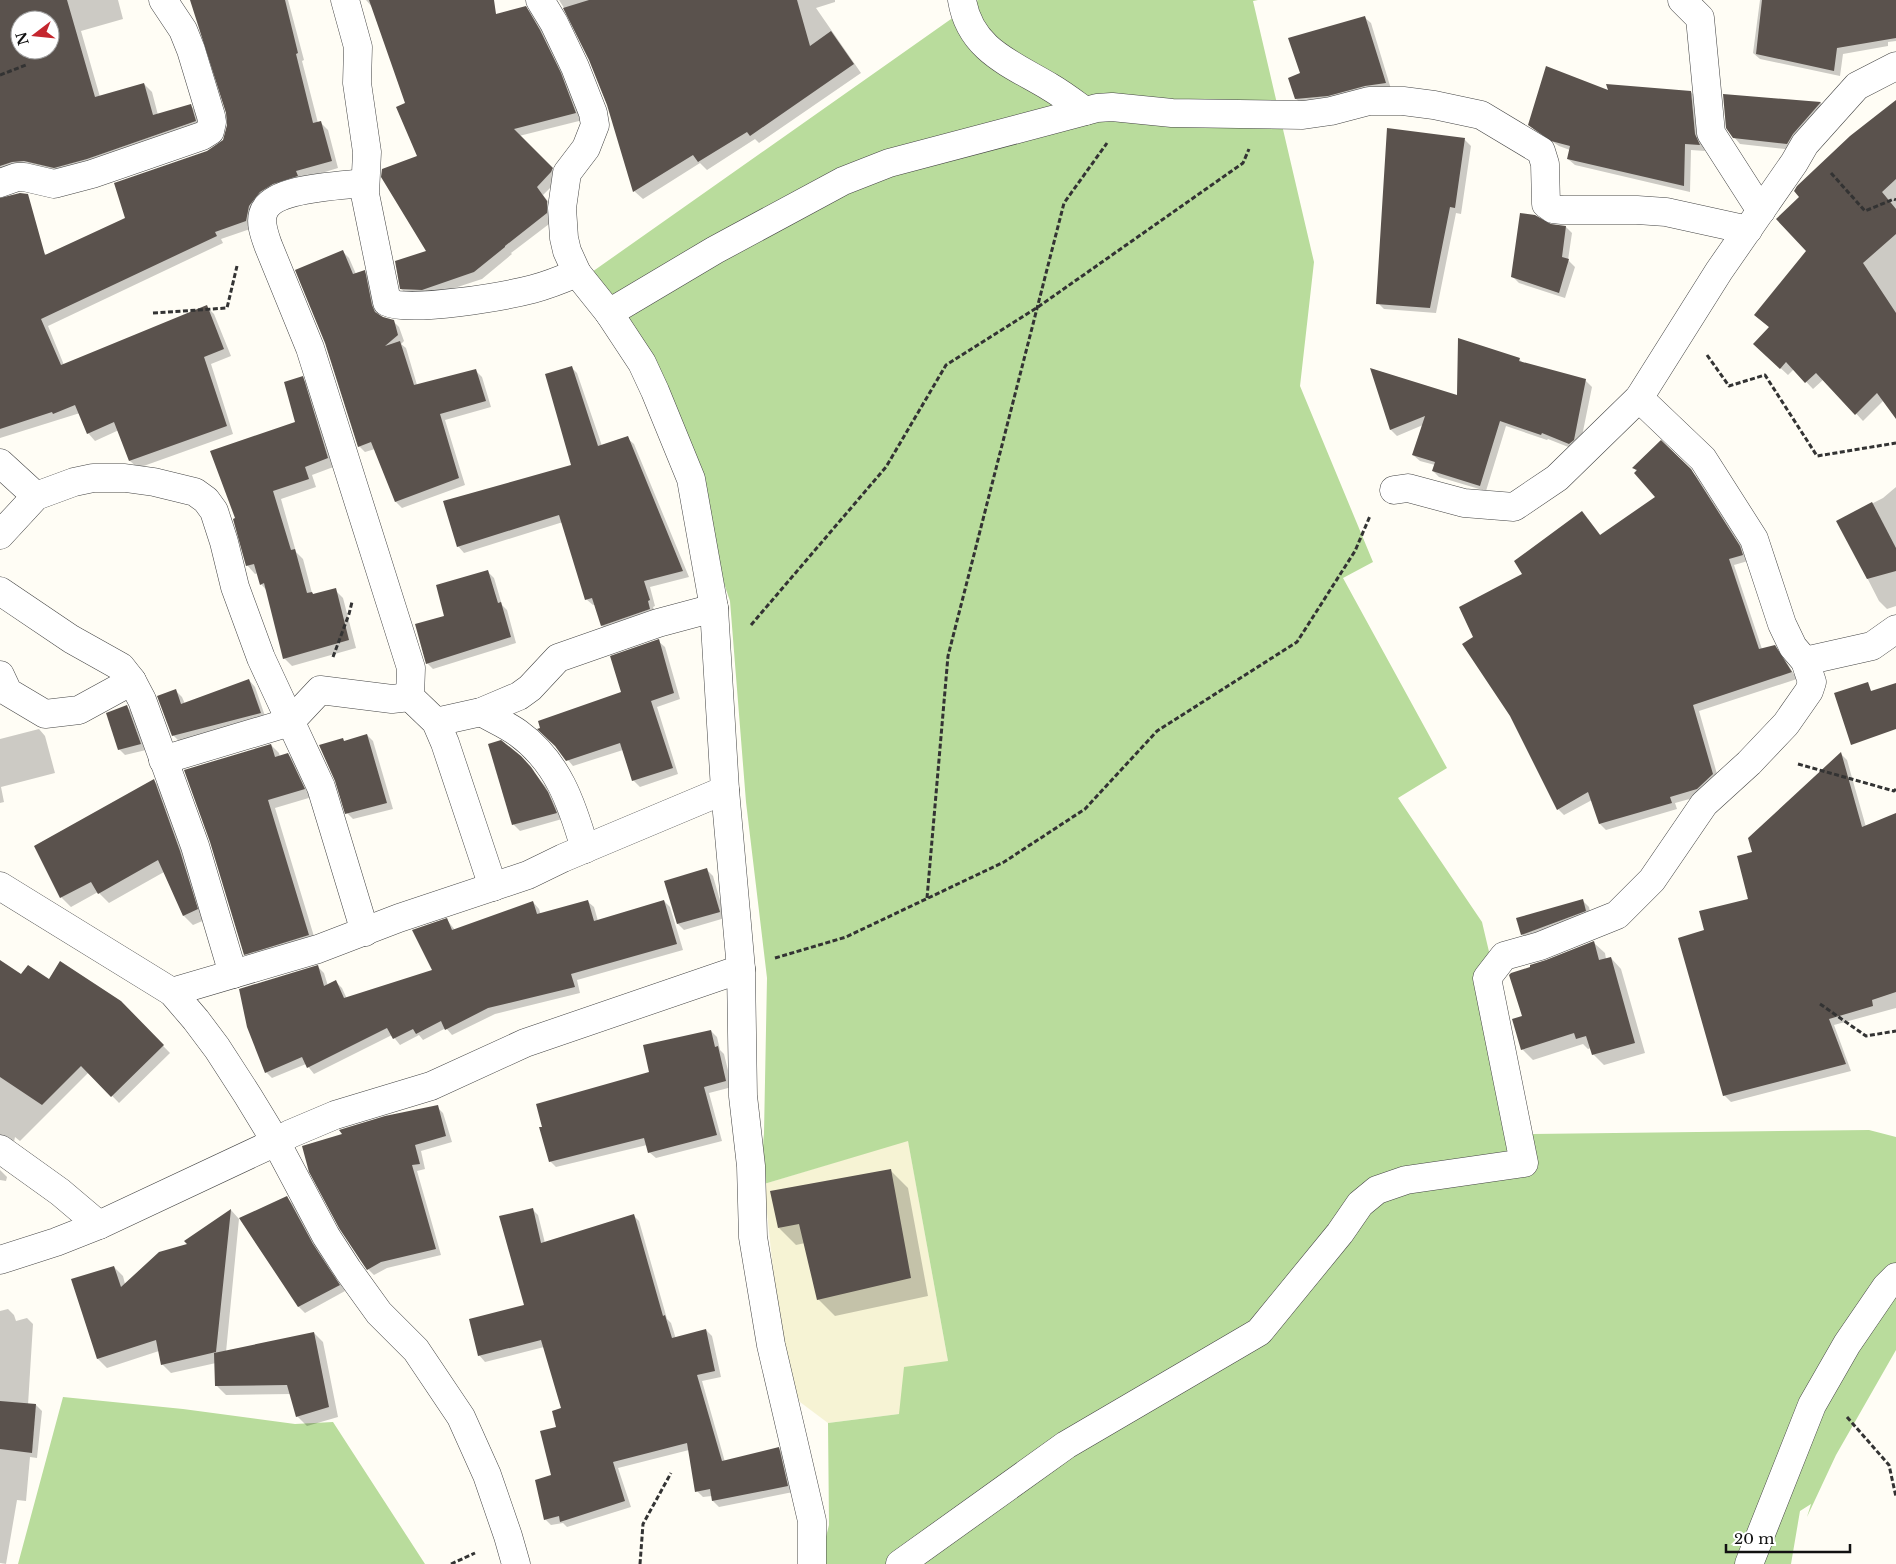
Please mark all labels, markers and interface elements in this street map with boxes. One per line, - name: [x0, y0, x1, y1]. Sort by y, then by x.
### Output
- north arrow: [10, 10, 60, 60]
- text: N: [12, 30, 33, 47]
- scale bar: [1726, 1522, 1850, 1554]
- text: 20 m: [1734, 1529, 1774, 1548]

